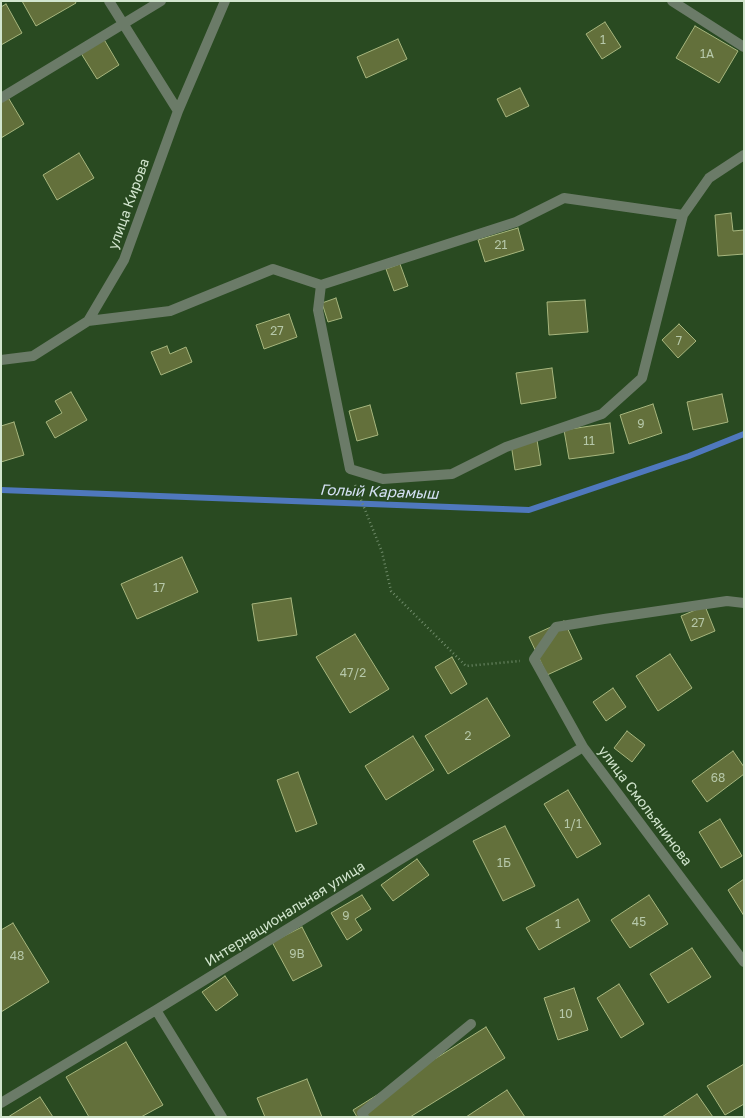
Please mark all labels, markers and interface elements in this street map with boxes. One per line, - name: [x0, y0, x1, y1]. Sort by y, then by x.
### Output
- house number: 1: [600, 33, 606, 47]
- house number: 1А: [700, 47, 714, 61]
- street label: улица Кирова: [105, 156, 153, 252]
- house number: 21: [495, 238, 507, 252]
- house number: 27: [270, 324, 284, 338]
- house number: 7: [676, 334, 682, 348]
- house number: 9: [637, 417, 645, 431]
- house number: 11: [583, 434, 595, 448]
- water label: Голый Карамыш: [319, 481, 439, 503]
- house number: 17: [153, 581, 165, 595]
- house number: 27: [691, 616, 705, 630]
- house number: 47/2: [340, 666, 366, 680]
- house number: 2: [465, 729, 471, 743]
- street label: улица Смольянинова: [594, 743, 696, 869]
- house number: 68: [711, 771, 725, 785]
- house number: 1/1: [564, 817, 582, 831]
- house number: 1Б: [497, 856, 511, 870]
- street label: Интернациональная улица: [202, 858, 368, 970]
- house number: 9: [342, 909, 350, 923]
- house number: 45: [632, 915, 646, 929]
- house number: 1: [555, 917, 561, 931]
- house number: 9В: [289, 947, 305, 961]
- house number: 48: [10, 949, 24, 963]
- house number: 10: [559, 1007, 573, 1021]

